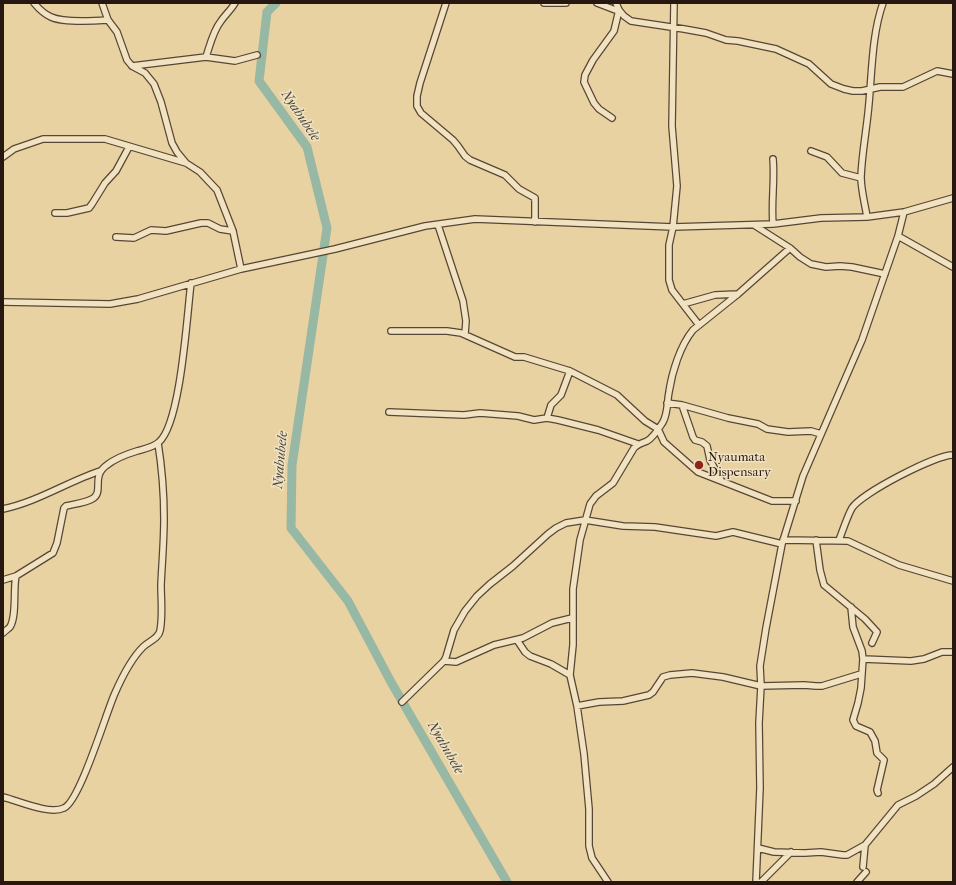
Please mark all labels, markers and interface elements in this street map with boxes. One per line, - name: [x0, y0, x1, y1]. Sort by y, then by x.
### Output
- water label: Nyabubele: [277, 87, 323, 145]
- water label: Nyabubele: [270, 430, 292, 490]
- place label: Nyaumata Dispensary: [708, 450, 771, 481]
- marker: Nyaumata Dispensary: [693, 459, 705, 471]
- water label: Nyabubele: [423, 719, 467, 777]

